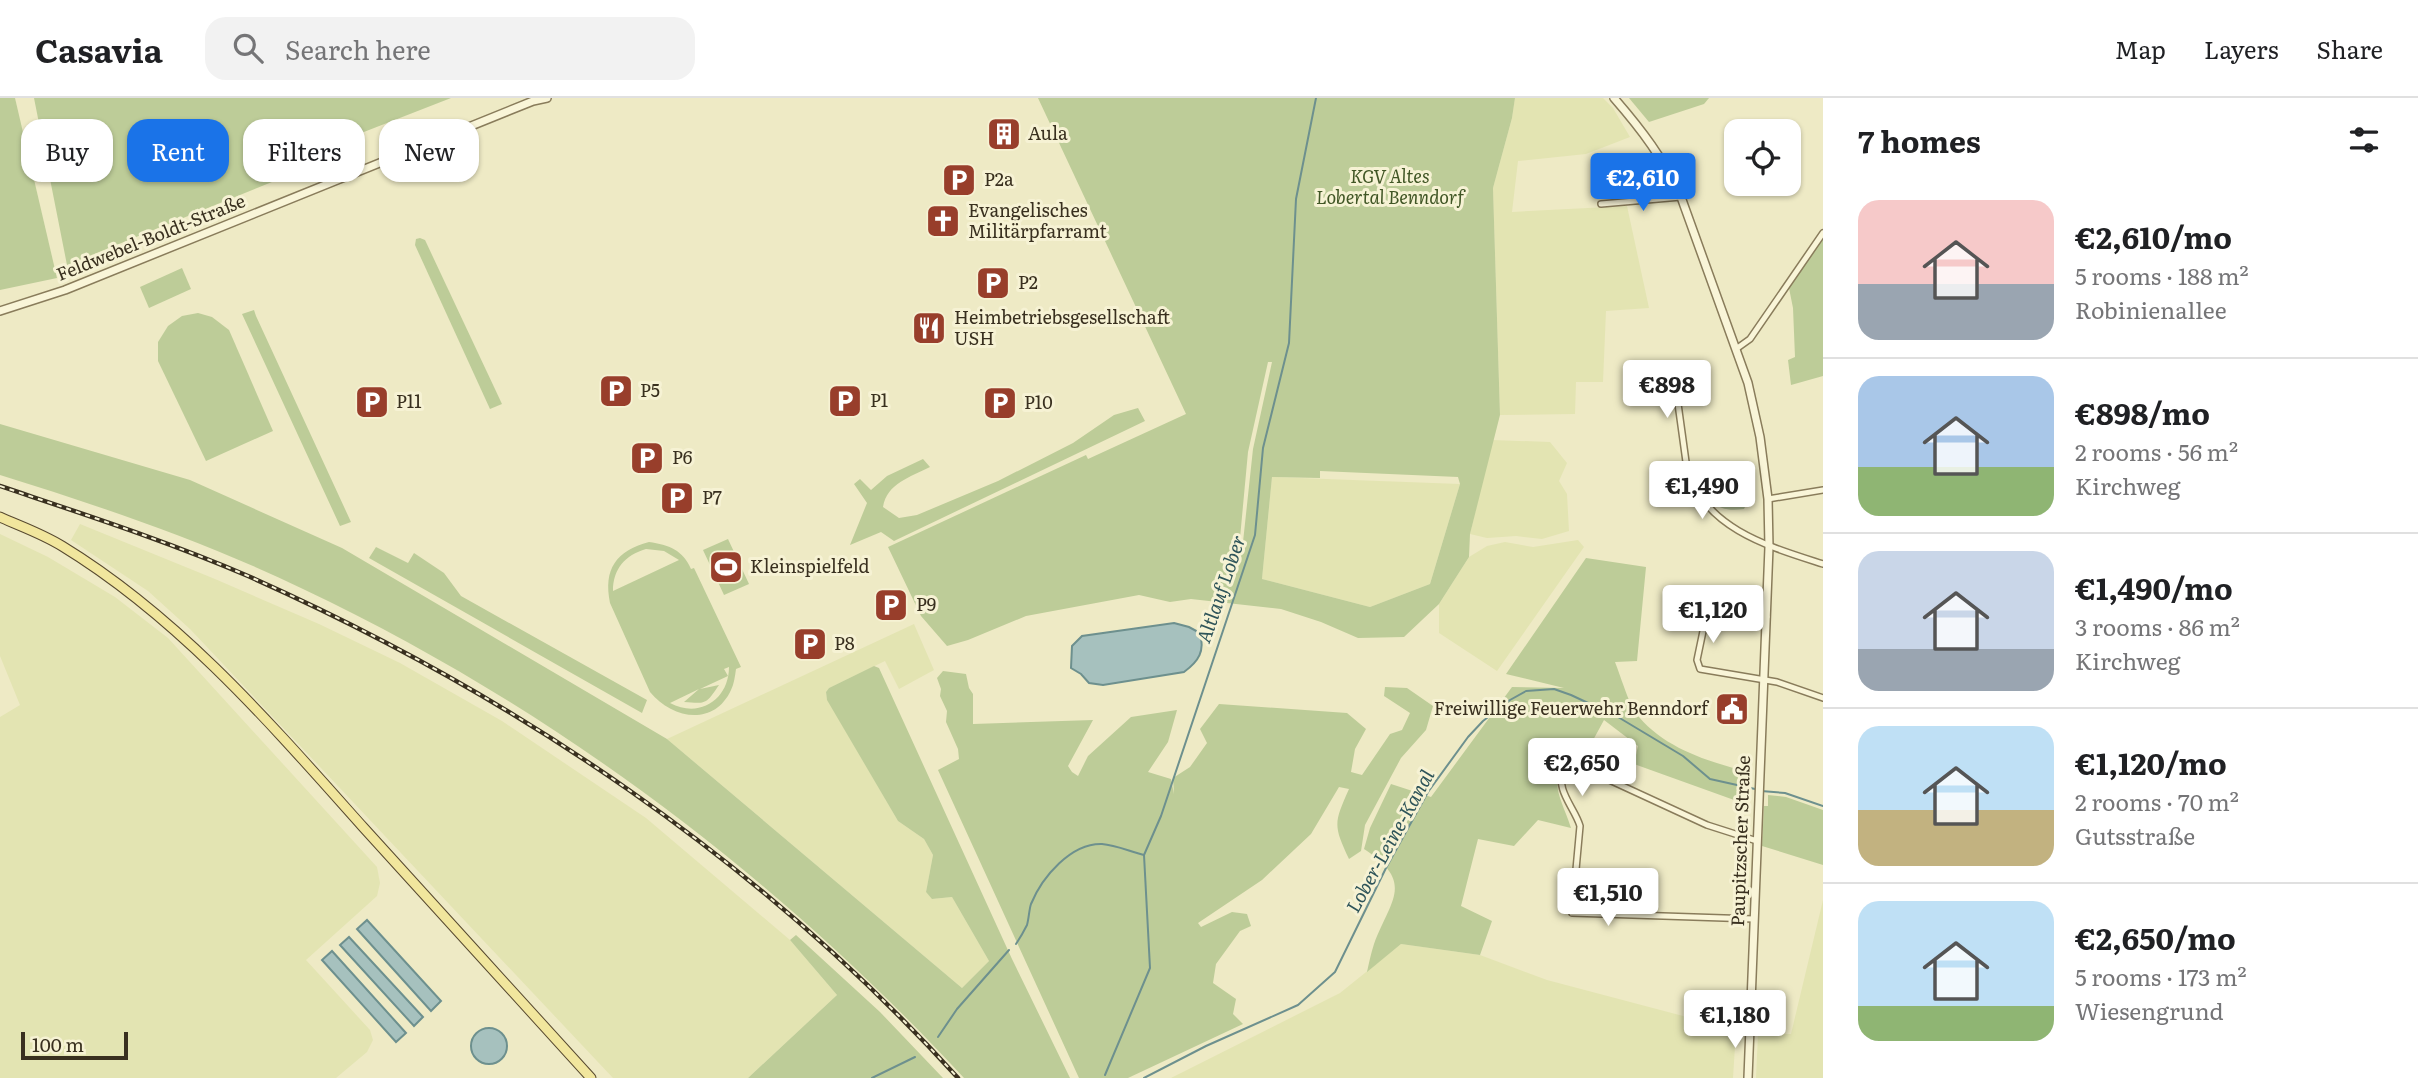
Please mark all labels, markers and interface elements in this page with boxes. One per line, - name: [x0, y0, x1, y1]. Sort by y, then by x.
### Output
- search box: [205, 17, 695, 80]
- text: Casavia: [35, 24, 163, 73]
- icon: search: [229, 29, 267, 67]
- text: Search here: [285, 29, 431, 68]
- text: Map: [2115, 31, 2166, 66]
- text: Layers: [2204, 31, 2278, 66]
- text: Share: [2316, 31, 2383, 66]
- building icon: Aula: [985, 115, 1023, 153]
- text: 7 homes: [1858, 118, 1981, 162]
- chip: Buy: [21, 119, 113, 182]
- chip: Rent: [127, 119, 229, 182]
- chip: Filters: [243, 119, 365, 182]
- chip: New: [379, 119, 479, 182]
- place label: Aula: [1028, 119, 1068, 146]
- map controls: [1724, 119, 1801, 196]
- button: locate: [1724, 119, 1801, 196]
- icon: filters: [2345, 121, 2383, 159]
- pin: €2,610: [1586, 153, 1700, 213]
- text: €2,610: [1607, 159, 1679, 193]
- parking icon: P2a: [940, 161, 978, 199]
- park label: KGV Altes Lobertal Benndorf: [1316, 162, 1466, 210]
- place label: P2a: [984, 165, 1014, 192]
- street label: Feldwebel-Boldt-Straße: [52, 186, 249, 287]
- place label: Evangelisches Militärpfarramt: [968, 196, 1107, 244]
- church icon: Evangelisches Militärpfarramt: [924, 202, 962, 240]
- text: €2,610/mo: [2075, 214, 2232, 258]
- icon: home: [1914, 228, 1998, 312]
- text: 5 rooms · 188 m²: [2075, 258, 2249, 292]
- parking icon: P2: [974, 264, 1012, 302]
- place label: P2: [1018, 268, 1038, 295]
- text: Robinienallee: [2075, 292, 2227, 326]
- place label: Heimbetriebsgesellschaft USH: [954, 303, 1171, 351]
- restaurant icon: Heimbetriebsgesellschaft USH: [910, 309, 948, 347]
- pin: €898: [1626, 360, 1708, 420]
- text: €898: [1639, 366, 1695, 400]
- parking icon: P5: [597, 372, 635, 410]
- place label: P5: [640, 376, 660, 403]
- parking icon: P1: [826, 382, 864, 420]
- parking icon: P11: [353, 383, 391, 421]
- parking icon: P10: [981, 384, 1019, 422]
- place label: P1: [870, 386, 888, 413]
- place label: P11: [396, 387, 422, 414]
- place label: P10: [1024, 388, 1053, 415]
- text: €898/mo: [2075, 390, 2210, 434]
- icon: home: [1914, 404, 1998, 488]
- text: 2 rooms · 56 m²: [2075, 434, 2238, 468]
- parking icon: P6: [628, 439, 666, 477]
- place label: P6: [672, 443, 693, 470]
- pin: €1,490: [1645, 462, 1759, 521]
- text: €1,490: [1665, 467, 1739, 501]
- text: Kirchweg: [2075, 468, 2181, 502]
- parking icon: P7: [658, 479, 696, 517]
- place label: P7: [702, 483, 722, 510]
- water label: Altlauf Lober: [1188, 531, 1252, 646]
- sports icon: Kleinspielfeld: [707, 548, 745, 586]
- place label: Kleinspielfeld: [750, 552, 870, 579]
- text: €1,490/mo: [2075, 565, 2233, 609]
- icon: home: [1914, 579, 1998, 663]
- parking icon: P9: [872, 586, 910, 624]
- pin: €1,120: [1656, 586, 1770, 645]
- place label: P9: [916, 590, 936, 617]
- text: €1,120: [1678, 591, 1748, 625]
- text: 3 rooms · 86 m²: [2075, 609, 2240, 643]
- parking icon: P8: [791, 625, 829, 663]
- place label: P8: [834, 629, 855, 656]
- text: Kirchweg: [2075, 643, 2181, 677]
- public building icon: Freiwillige Feuerwehr Benndorf: [1713, 690, 1751, 728]
- place label: Freiwillige Feuerwehr Benndorf: [1434, 694, 1710, 721]
- pin: €2,650: [1525, 738, 1639, 798]
- text: €1,120/mo: [2075, 740, 2227, 784]
- text: €2,650: [1544, 744, 1620, 778]
- icon: home: [1914, 754, 1998, 838]
- street label: Paupitzscher Straße: [1723, 755, 1756, 927]
- water label: Lober-Leine-Kanal: [1338, 763, 1440, 917]
- text: 2 rooms · 70 m²: [2075, 784, 2239, 818]
- text: Gutsstraße: [2075, 818, 2195, 852]
- pin: €1,510: [1551, 868, 1665, 928]
- text: €1,510: [1573, 874, 1643, 908]
- text: €2,650/mo: [2075, 915, 2236, 959]
- icon: home: [1914, 929, 1998, 1013]
- text: 5 rooms · 173 m²: [2075, 959, 2247, 993]
- pin: €1,180: [1678, 990, 1792, 1050]
- text: Wiesengrund: [2075, 993, 2224, 1027]
- text: €1,180: [1700, 996, 1770, 1030]
- scale bar: [21, 1029, 128, 1061]
- text: 100 m: [32, 1030, 84, 1058]

